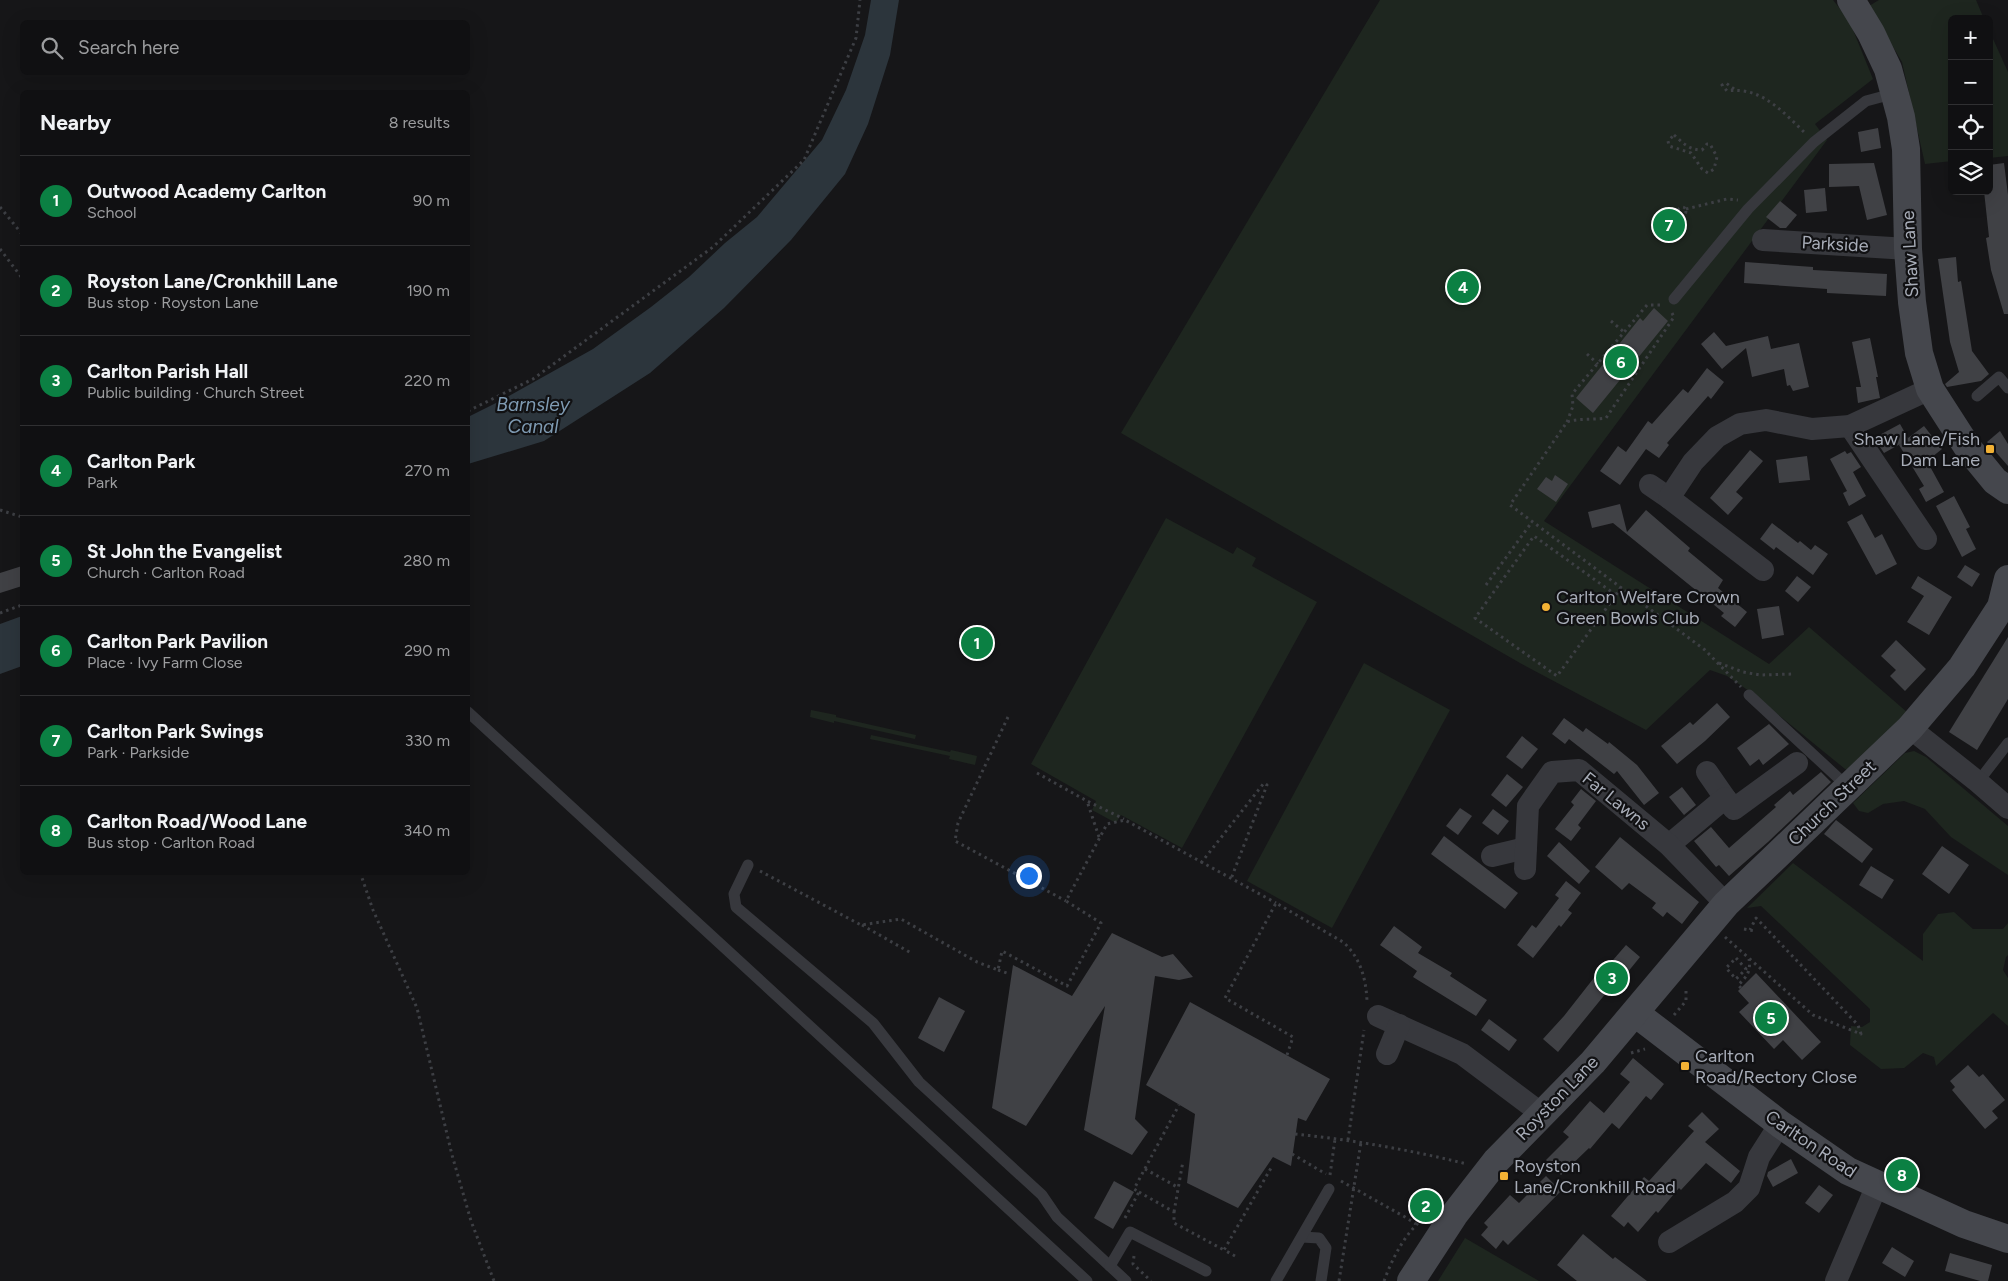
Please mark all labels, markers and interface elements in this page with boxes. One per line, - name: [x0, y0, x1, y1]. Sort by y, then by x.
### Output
- map controls: [1948, 15, 1993, 195]
- button: +: [1948, 15, 1993, 60]
- search box: [20, 20, 470, 75]
- icon: search: [38, 34, 66, 62]
- text: Search here: [78, 36, 180, 59]
- button: −: [1948, 60, 1993, 105]
- button: locate: [1948, 105, 1993, 150]
- text: Nearby: [40, 110, 111, 135]
- text: 8 results: [389, 113, 450, 132]
- button: layers: [1948, 150, 1993, 195]
- text: Outwood Academy Carlton: [87, 180, 326, 203]
- text: 1: [53, 191, 59, 210]
- text: 90 m: [413, 191, 450, 210]
- text: School: [87, 203, 137, 222]
- pin: 7: [1653, 206, 1685, 244]
- street label: Shaw Lane: [1897, 210, 1923, 298]
- street label: Parkside: [1801, 231, 1869, 257]
- pin: 4: [1447, 268, 1479, 306]
- text: Royston Lane/Cronkhill Lane: [87, 270, 338, 293]
- text: 2: [51, 281, 61, 300]
- text: 190 m: [407, 281, 450, 300]
- text: Bus stop · Royston Lane: [87, 293, 259, 312]
- pin: 6: [1605, 343, 1637, 381]
- text: Carlton Parish Hall: [87, 360, 248, 383]
- text: 3: [52, 371, 60, 390]
- text: 220 m: [404, 371, 450, 390]
- text: Public building · Church Street: [87, 383, 304, 402]
- water label: Barnsley Canal: [496, 393, 571, 438]
- place label: Shaw Lane/Fish Dam Lane: [1854, 428, 1980, 471]
- marker: Shaw Lane/Fish Dam Lane: [1984, 443, 1996, 455]
- text: Carlton Park: [87, 450, 195, 473]
- text: 4: [51, 461, 61, 480]
- text: 270 m: [405, 461, 450, 480]
- text: Park: [87, 473, 117, 492]
- text: St John the Evangelist: [87, 540, 282, 563]
- text: 5: [51, 551, 61, 570]
- text: 280 m: [403, 551, 450, 570]
- text: Church · Carlton Road: [87, 563, 245, 582]
- place label: Carlton Welfare Crown Green Bowls Club: [1556, 586, 1740, 629]
- marker: Carlton Welfare Crown Green Bowls Club: [1540, 601, 1552, 613]
- pin: 1: [961, 624, 993, 662]
- text: Carlton Park Pavilion: [87, 630, 268, 653]
- text: 6: [51, 641, 61, 660]
- text: 290 m: [404, 641, 450, 660]
- text: Place · Ivy Farm Close: [87, 653, 243, 672]
- text: Carlton Park Swings: [87, 720, 263, 743]
- text: 7: [52, 731, 60, 750]
- text: 330 m: [405, 731, 450, 750]
- text: Park · Parkside: [87, 743, 189, 762]
- street label: Church Street: [1783, 755, 1881, 850]
- street label: Far Lawns: [1578, 767, 1654, 835]
- text: Carlton Road/Wood Lane: [87, 810, 307, 833]
- text: 8: [51, 821, 61, 840]
- text: 340 m: [404, 821, 450, 840]
- text: Bus stop · Carlton Road: [87, 833, 255, 852]
- your location: [1016, 863, 1042, 889]
- pin: 3: [1596, 959, 1628, 997]
- pin: 5: [1755, 999, 1787, 1037]
- place label: Carlton Road/Rectory Close: [1695, 1045, 1857, 1088]
- street label: Royston Lane: [1511, 1051, 1603, 1145]
- marker: Carlton Road/Rectory Close: [1679, 1060, 1691, 1072]
- street label: Carlton Road: [1761, 1105, 1861, 1183]
- place label: Royston Lane/Cronkhill Road: [1514, 1155, 1676, 1198]
- pin: 8: [1886, 1156, 1918, 1194]
- marker: Royston Lane/Cronkhill Road: [1498, 1170, 1510, 1182]
- pin: 2: [1410, 1187, 1442, 1225]

